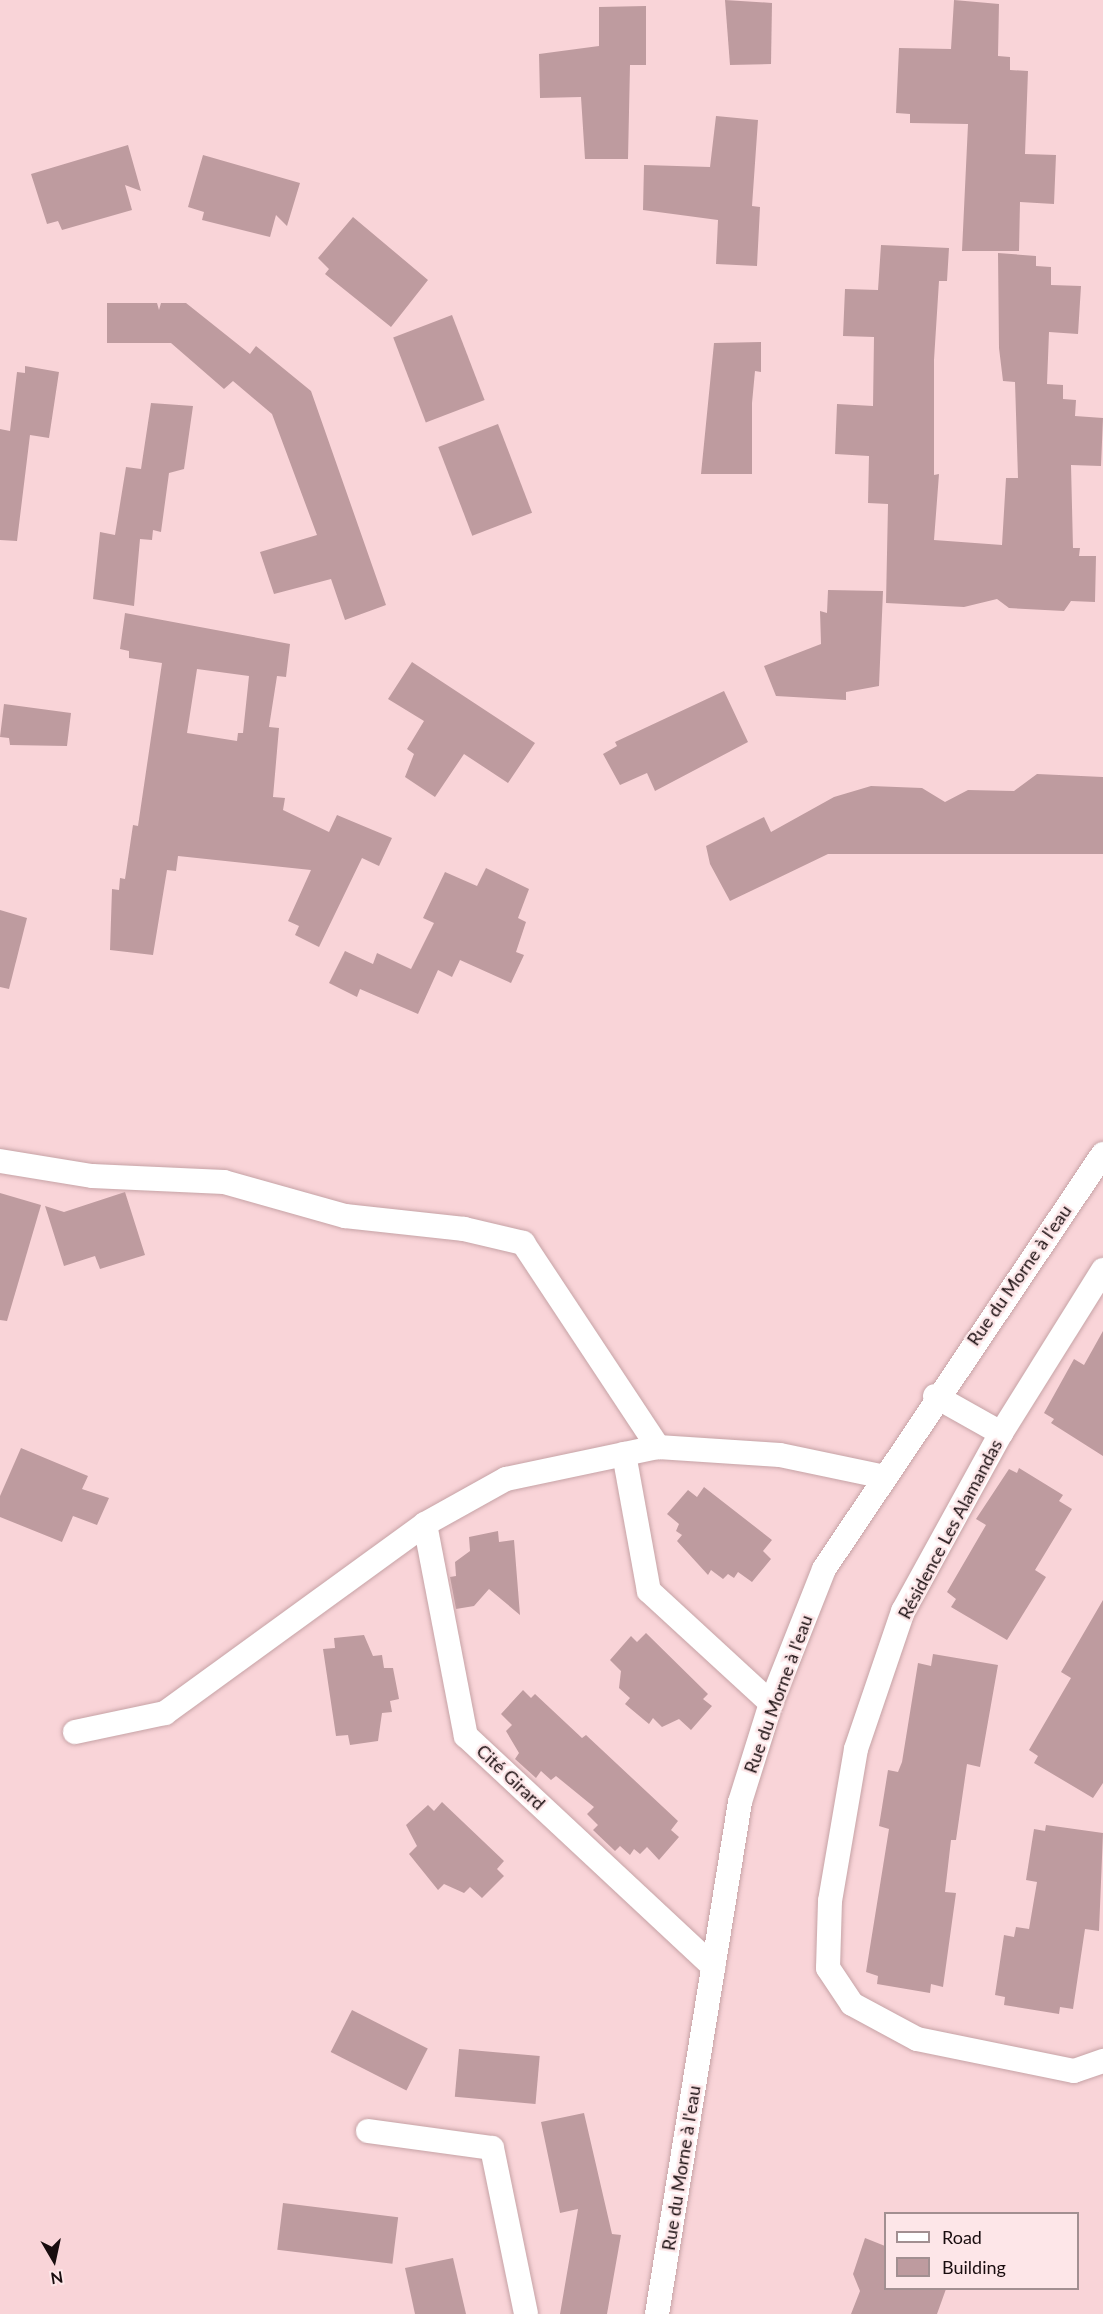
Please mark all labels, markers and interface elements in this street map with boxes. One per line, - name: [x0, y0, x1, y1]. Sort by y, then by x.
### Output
- street label: Rue du Morne à l'eau: [962, 1201, 1076, 1349]
- street label: Résidence Les Alamandas: [893, 1435, 1007, 1623]
- street label: Rue du Morne à l'eau: [739, 1612, 817, 1776]
- street label: Cité Girard: [472, 1740, 550, 1814]
- street label: Rue du Morne à l'eau: [657, 2084, 705, 2252]
- legend: [884, 2212, 1079, 2290]
- text: Road: [942, 2226, 982, 2248]
- north arrow: [24, 2230, 84, 2290]
- text: Building: [942, 2256, 1006, 2278]
- text: N: [49, 2268, 64, 2289]

